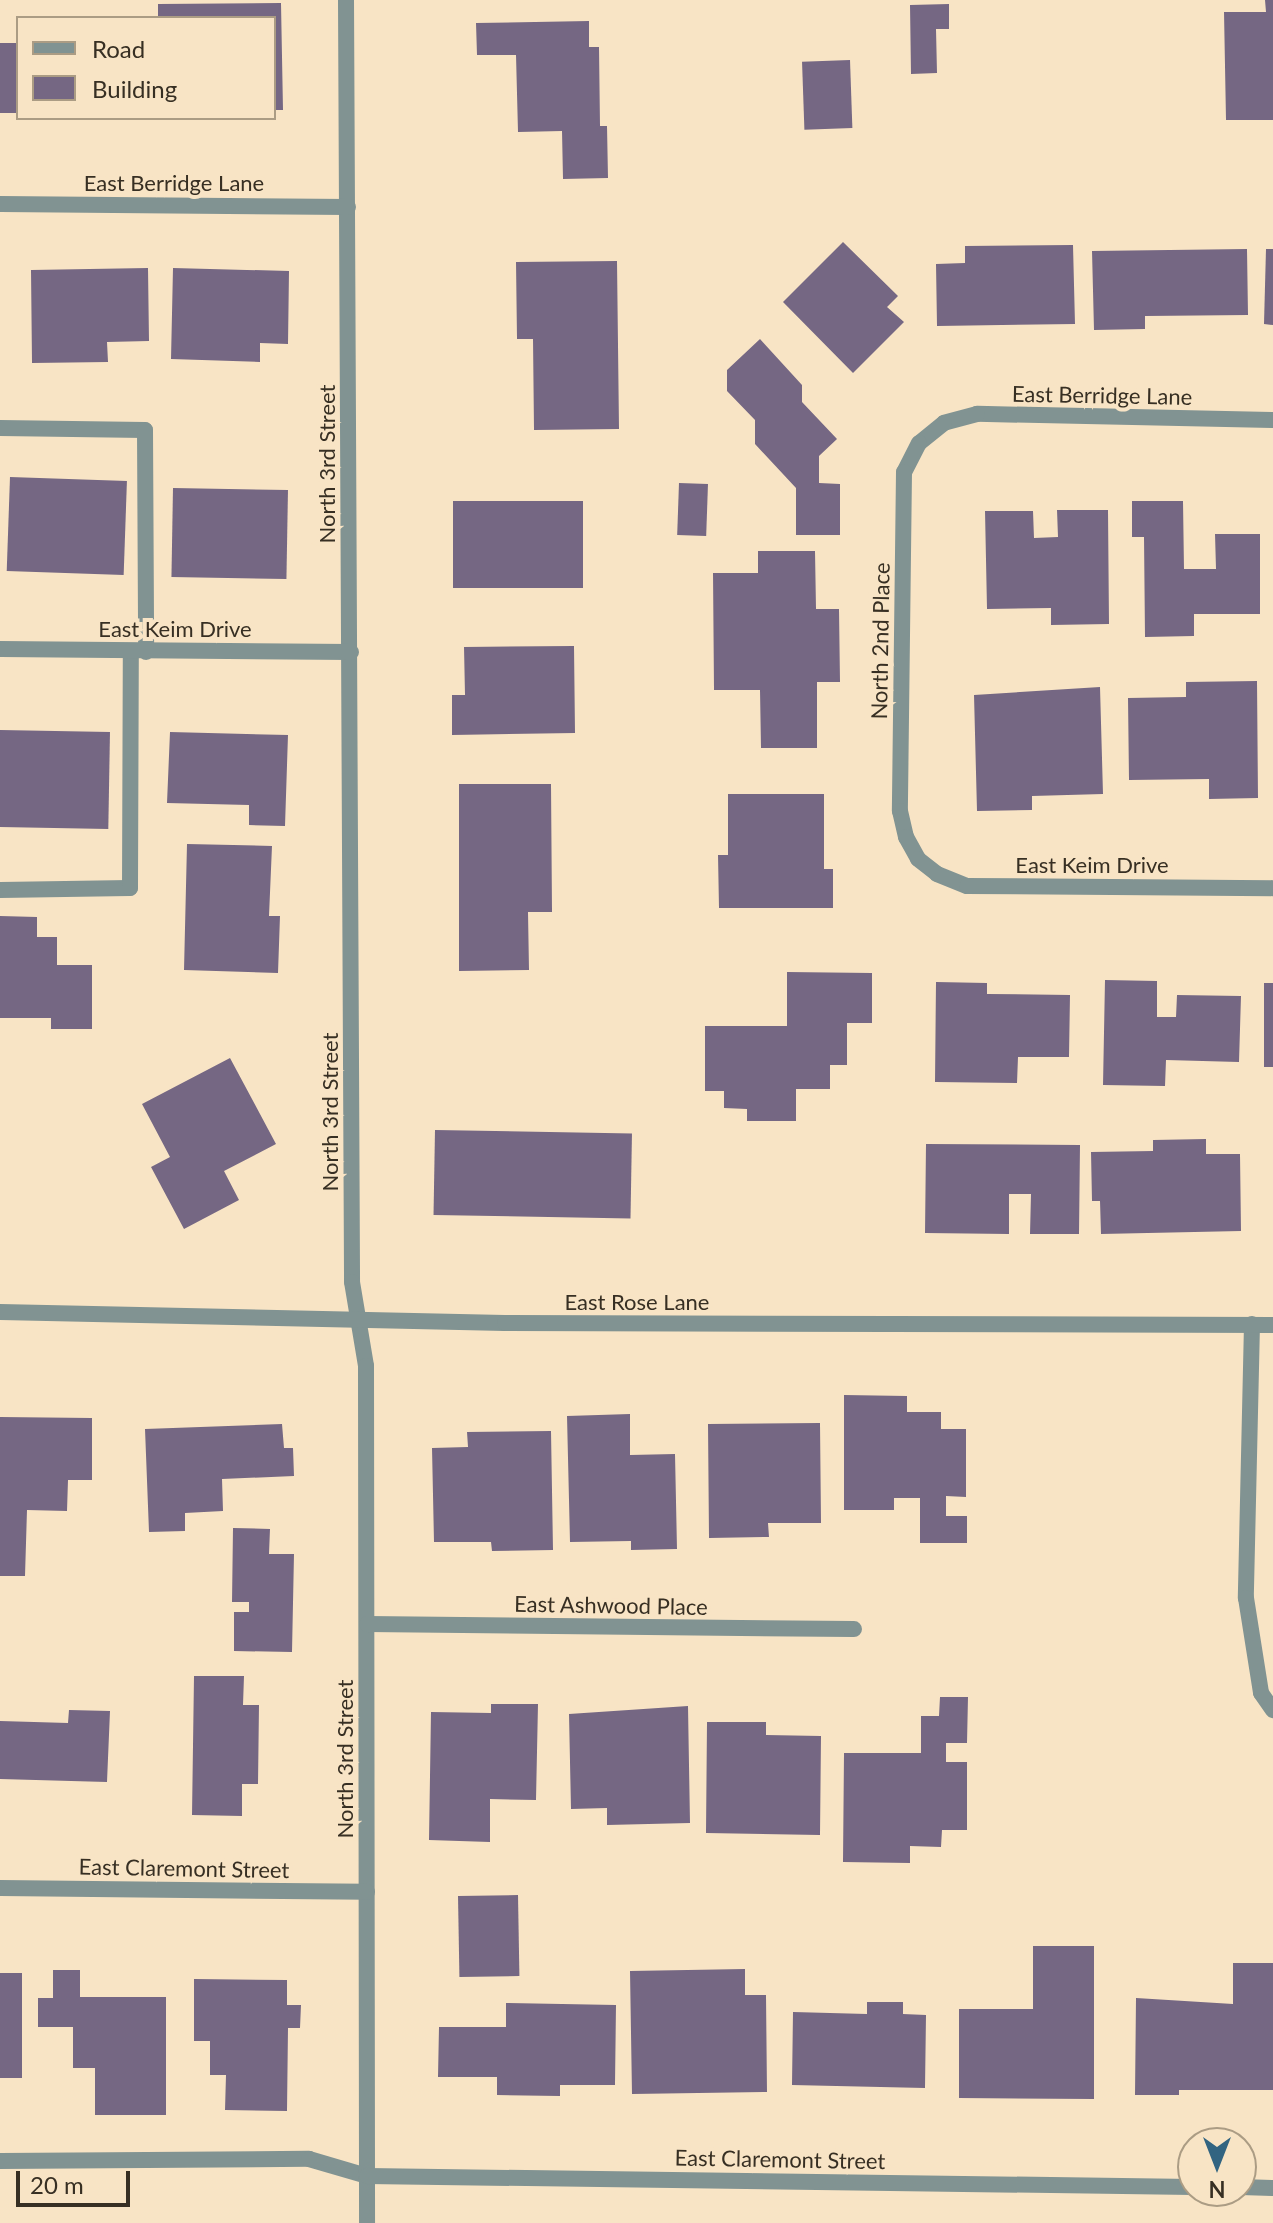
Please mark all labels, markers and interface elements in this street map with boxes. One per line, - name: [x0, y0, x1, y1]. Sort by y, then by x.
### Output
- legend: [16, 16, 276, 120]
- text: Road: [92, 34, 145, 63]
- text: Building: [92, 74, 177, 103]
- street label: East Berridge Lane: [84, 170, 264, 196]
- street label: East Berridge Lane: [1012, 380, 1192, 410]
- street label: North 3rd Street: [314, 385, 340, 543]
- street label: North 2nd Place: [865, 562, 895, 720]
- street label: East Keim Drive: [98, 616, 252, 642]
- street label: East Keim Drive: [1015, 852, 1169, 878]
- street label: North 3rd Street: [317, 1033, 343, 1191]
- street label: East Rose Lane: [565, 1289, 709, 1315]
- street label: East Ashwood Place: [514, 1590, 708, 1620]
- street label: North 3rd Street: [332, 1680, 358, 1838]
- street label: East Claremont Street: [78, 1853, 290, 1883]
- north arrow: [1177, 2127, 1257, 2207]
- street label: East Claremont Street: [674, 2144, 886, 2174]
- scale bar: [20, 2155, 134, 2205]
- text: 20 m: [30, 2170, 84, 2199]
- text: N: [1209, 2176, 1225, 2203]

